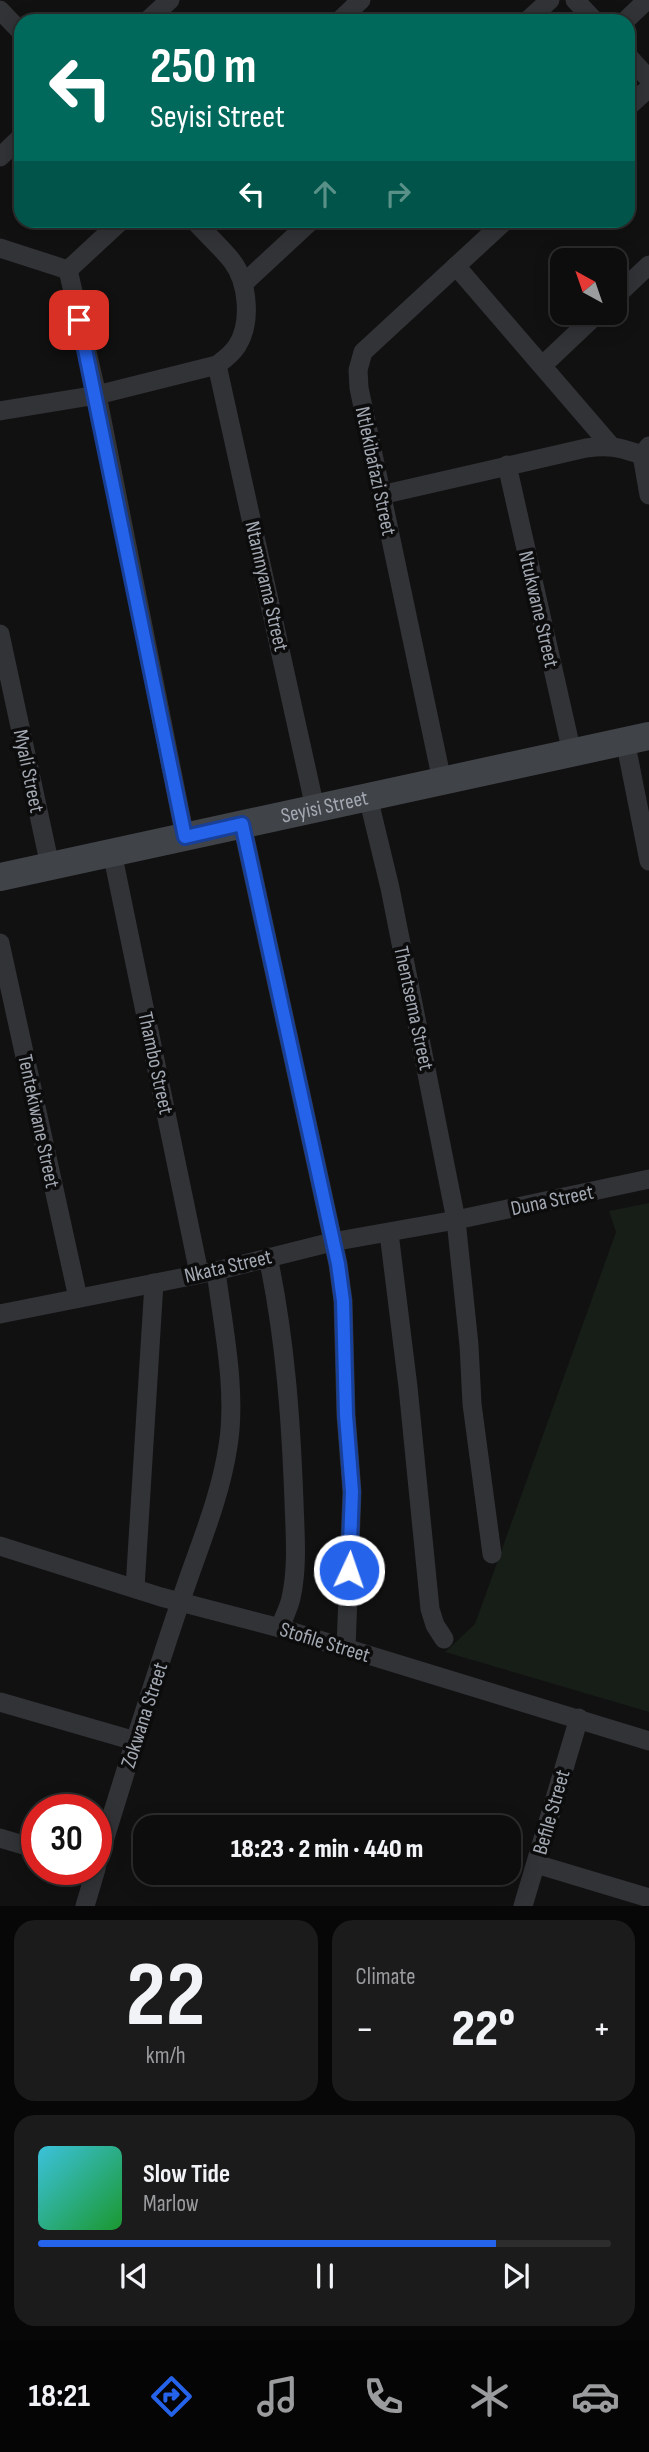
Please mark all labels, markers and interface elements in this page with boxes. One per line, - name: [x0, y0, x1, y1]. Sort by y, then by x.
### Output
- text: 250 m: [150, 38, 256, 97]
- icon: left: [35, 42, 126, 133]
- text: Seyisi Street: [150, 98, 285, 137]
- icon: left: [233, 175, 271, 213]
- icon: ahead: [306, 175, 344, 213]
- icon: right: [379, 175, 417, 213]
- north arrow: [550, 248, 626, 326]
- map controls: [550, 248, 627, 325]
- pin: [49, 290, 109, 350]
- icon: arrive: [60, 301, 98, 339]
- street label: Ntlekibafazi Street: [350, 404, 401, 538]
- street label: Ntamnyama Street: [239, 519, 294, 654]
- street label: Ntukwane Street: [513, 549, 564, 670]
- street label: Myali Street: [8, 727, 49, 815]
- street label: Seyisi Street: [279, 785, 370, 829]
- street label: Thentsema Street: [388, 944, 439, 1073]
- street label: Thambo Street: [132, 1010, 179, 1117]
- street label: Tentekiwane Street: [12, 1052, 65, 1190]
- street label: Duna Street: [508, 1180, 596, 1221]
- street label: Nkata Street: [182, 1244, 274, 1289]
- position arrow: [312, 1533, 386, 1607]
- street label: Stofile Street: [277, 1617, 373, 1668]
- street label: Zokwana Street: [116, 1659, 173, 1771]
- street label: Befile Street: [527, 1767, 575, 1857]
- speed limit sign: 30: [21, 1794, 112, 1885]
- text: 18:23 · 2 min · 440 m: [231, 1834, 423, 1865]
- text: 22: [126, 1942, 206, 2051]
- text: Climate: [356, 1963, 415, 1991]
- text: 22°: [451, 1998, 515, 2061]
- text: −: [356, 2007, 374, 2052]
- text: +: [592, 2007, 611, 2052]
- text: km/h: [146, 2042, 186, 2070]
- text: Slow Tide: [143, 2159, 230, 2190]
- text: Marlow: [143, 2190, 199, 2218]
- icon: previous: [115, 2257, 153, 2295]
- icon: pause: [306, 2257, 344, 2295]
- icon: next: [497, 2257, 535, 2295]
- icon: directions: [147, 2372, 196, 2421]
- icon: music: [253, 2372, 302, 2421]
- icon: phone: [359, 2372, 408, 2421]
- icon: climate: [465, 2372, 514, 2421]
- icon: car: [571, 2372, 620, 2421]
- text: 18:21: [29, 2377, 90, 2416]

